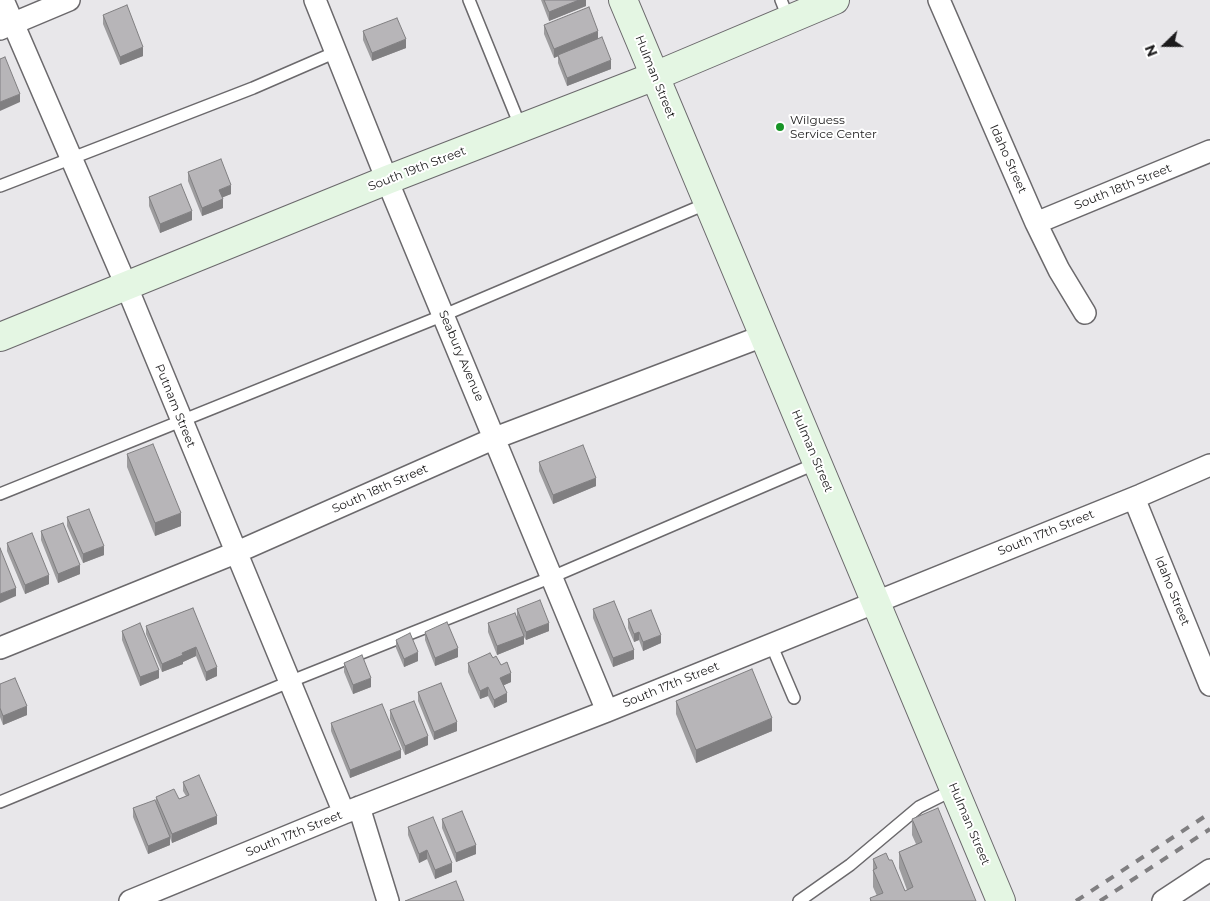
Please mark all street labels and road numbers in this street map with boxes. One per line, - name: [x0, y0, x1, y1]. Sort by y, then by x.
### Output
- street label: Hulman Street: [632, 33, 678, 121]
- street label: Idaho Street: [986, 122, 1030, 196]
- street label: South 19th Street: [366, 144, 468, 194]
- street label: South 18th Street: [1072, 161, 1174, 213]
- street label: Seabury Avenue: [435, 308, 487, 404]
- street label: Putnam Street: [152, 362, 198, 450]
- street label: Hulman Street: [788, 408, 836, 494]
- street label: South 18th Street: [330, 461, 430, 517]
- street label: South 17th Street: [996, 507, 1096, 559]
- street label: Idaho Street: [1151, 554, 1193, 628]
- street label: South 17th Street: [621, 659, 721, 711]
- street label: Hulman Street: [945, 781, 993, 867]
- street label: South 17th Street: [244, 808, 344, 860]

